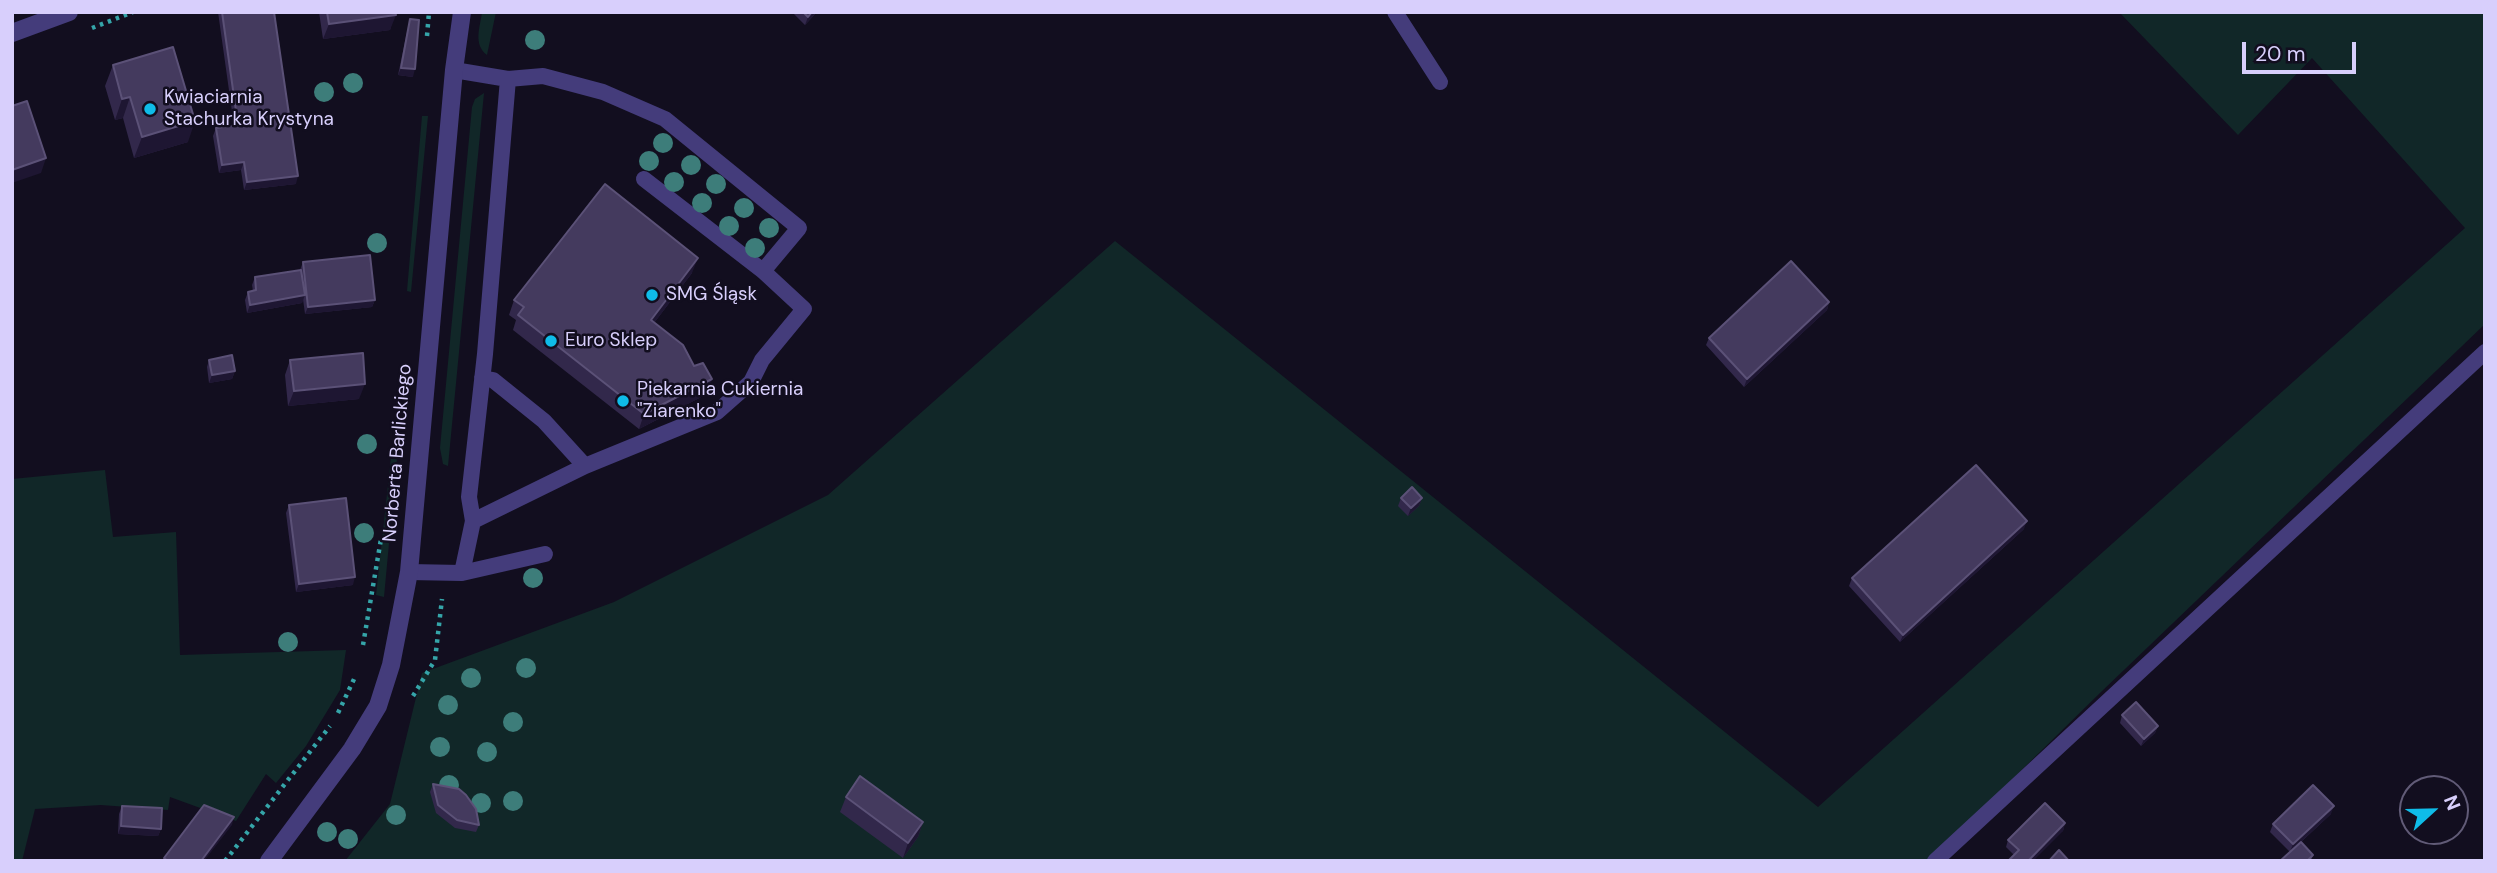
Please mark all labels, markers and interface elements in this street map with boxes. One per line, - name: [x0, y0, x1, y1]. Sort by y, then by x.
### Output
- scale bar: [2245, 28, 2359, 72]
- text: 20 m: [2255, 40, 2306, 68]
- place label: Kwiaciarnia Stachurka Krystyna: [164, 87, 334, 131]
- marker: Kwiaciarnia Stachurka Krystyna: [142, 101, 158, 117]
- place label: SMG Śląsk: [666, 284, 757, 306]
- marker: SMG Śląsk: [644, 287, 660, 303]
- place label: Euro Sklep: [565, 330, 657, 352]
- marker: Euro Sklep: [543, 333, 559, 349]
- street label: Norberta Barlickiego: [379, 363, 417, 543]
- place label: Piekarnia Cukiernia "Ziarenko": [637, 379, 803, 423]
- marker: Piekarnia Cukiernia "Ziarenko": [615, 393, 631, 409]
- north arrow: [2399, 775, 2469, 845]
- text: N: [2438, 792, 2466, 814]

